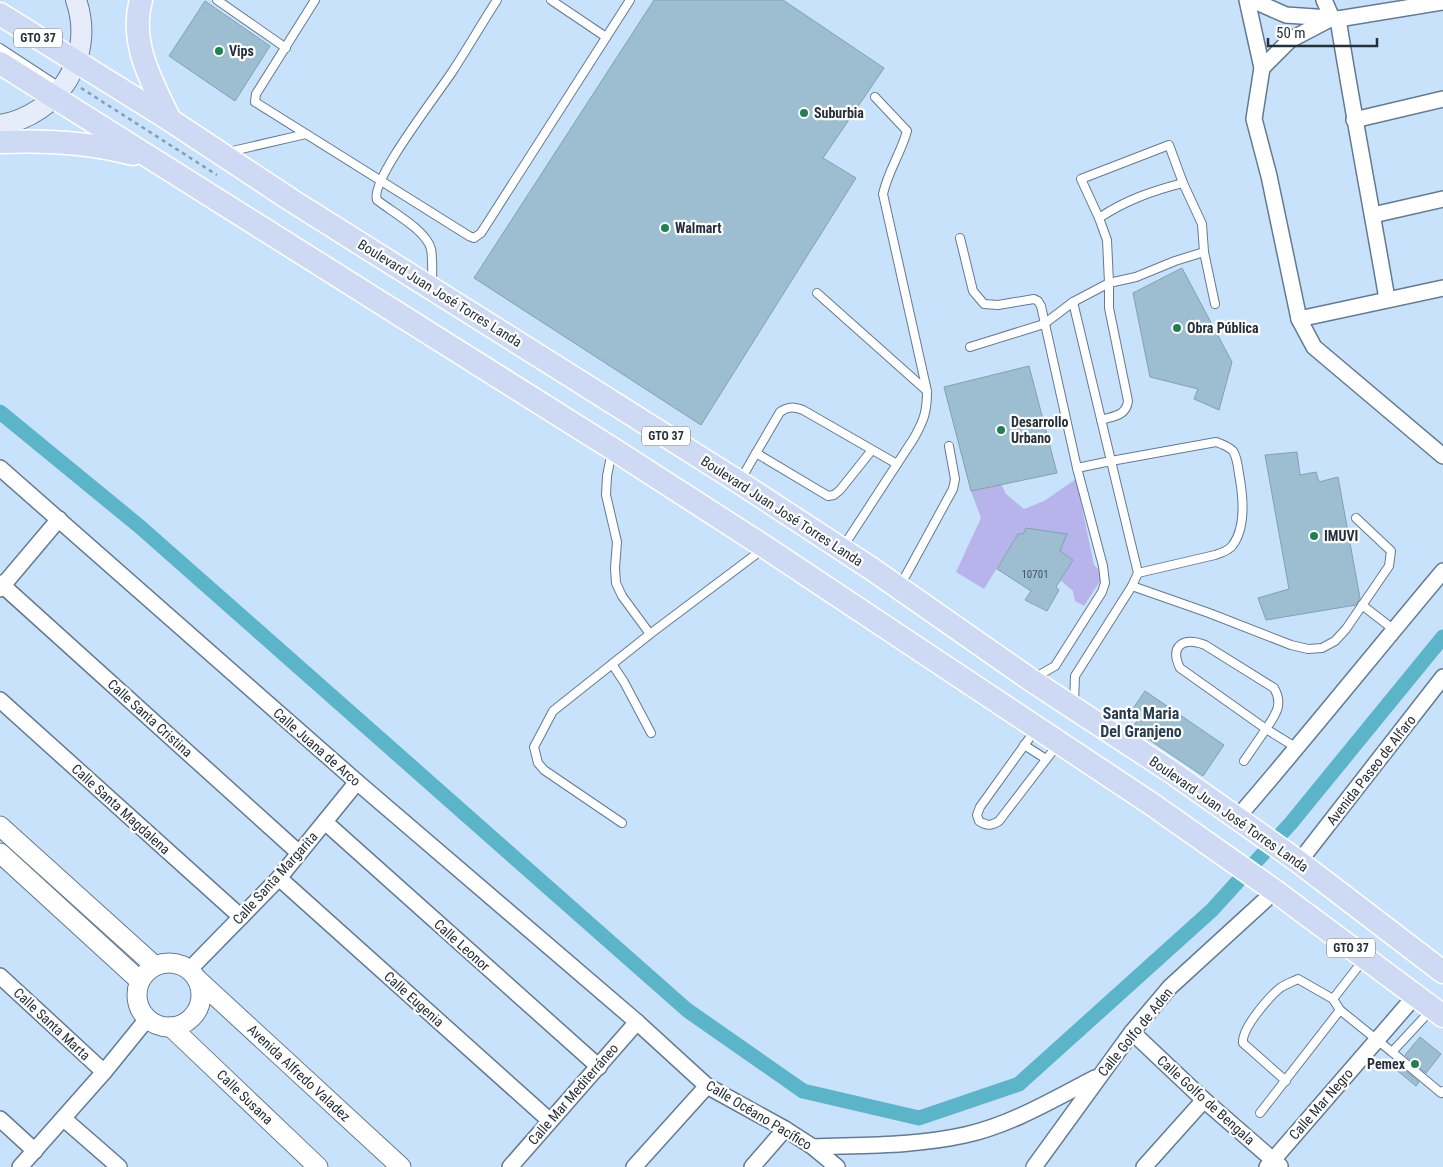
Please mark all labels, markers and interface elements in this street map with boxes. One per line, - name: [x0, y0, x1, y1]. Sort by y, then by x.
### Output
- scale bar: [1268, 15, 1377, 47]
- text: 50 m: [1276, 24, 1306, 42]
- road number: GTO 37: [14, 28, 62, 48]
- place label: Vips: [229, 43, 254, 59]
- marker: Vips: [213, 45, 225, 57]
- place label: Suburbia: [814, 105, 864, 121]
- marker: Suburbia: [798, 107, 810, 119]
- place label: Walmart: [675, 220, 722, 236]
- marker: Walmart: [659, 222, 671, 234]
- street label: Boulevard Juan José Torres Landa: [355, 236, 525, 350]
- place label: Obra Pública: [1187, 320, 1259, 336]
- marker: Obra Pública: [1171, 322, 1183, 334]
- place label: Desarrollo Urbano: [1011, 414, 1069, 446]
- marker: Desarrollo Urbano: [995, 424, 1007, 436]
- road number: GTO 37: [642, 426, 690, 446]
- street label: Boulevard Juan José Torres Landa: [698, 453, 866, 569]
- place label: IMUVI: [1324, 528, 1358, 544]
- marker: IMUVI: [1308, 530, 1320, 542]
- house number: 10701: [1021, 568, 1049, 581]
- street label: Calle Santa Cristina: [104, 676, 196, 760]
- district label: Santa Maria Del Granjeno: [1100, 704, 1182, 741]
- street label: Calle Juana de Arco: [270, 705, 364, 789]
- street label: Avenida Paseo de Alfaro: [1323, 712, 1419, 828]
- street label: Boulevard Juan José Torres Landa: [1147, 753, 1311, 875]
- street label: Calle Santa Magdalena: [69, 761, 173, 857]
- street label: Calle Santa Margarita: [229, 828, 321, 928]
- street label: Calle Leonor: [431, 916, 493, 974]
- road number: GTO 37: [1327, 938, 1375, 958]
- street label: Calle Eugenia: [381, 968, 447, 1030]
- street label: Calle Santa Marta: [11, 985, 93, 1063]
- street label: Calle Golfo de Aden: [1094, 985, 1176, 1079]
- street label: Avenida Alfredo Valadez: [244, 1021, 354, 1125]
- street label: Calle Mar Mediterráneo: [525, 1040, 621, 1148]
- street label: Calle Golfo de Bengala: [1154, 1052, 1258, 1148]
- place label: Pemex: [1367, 1056, 1406, 1072]
- marker: Pemex: [1409, 1058, 1421, 1070]
- street label: Calle Mar Negro: [1286, 1065, 1356, 1143]
- street label: Calle Susana: [214, 1066, 276, 1128]
- street label: Calle Océano Pacífico: [703, 1077, 815, 1153]

